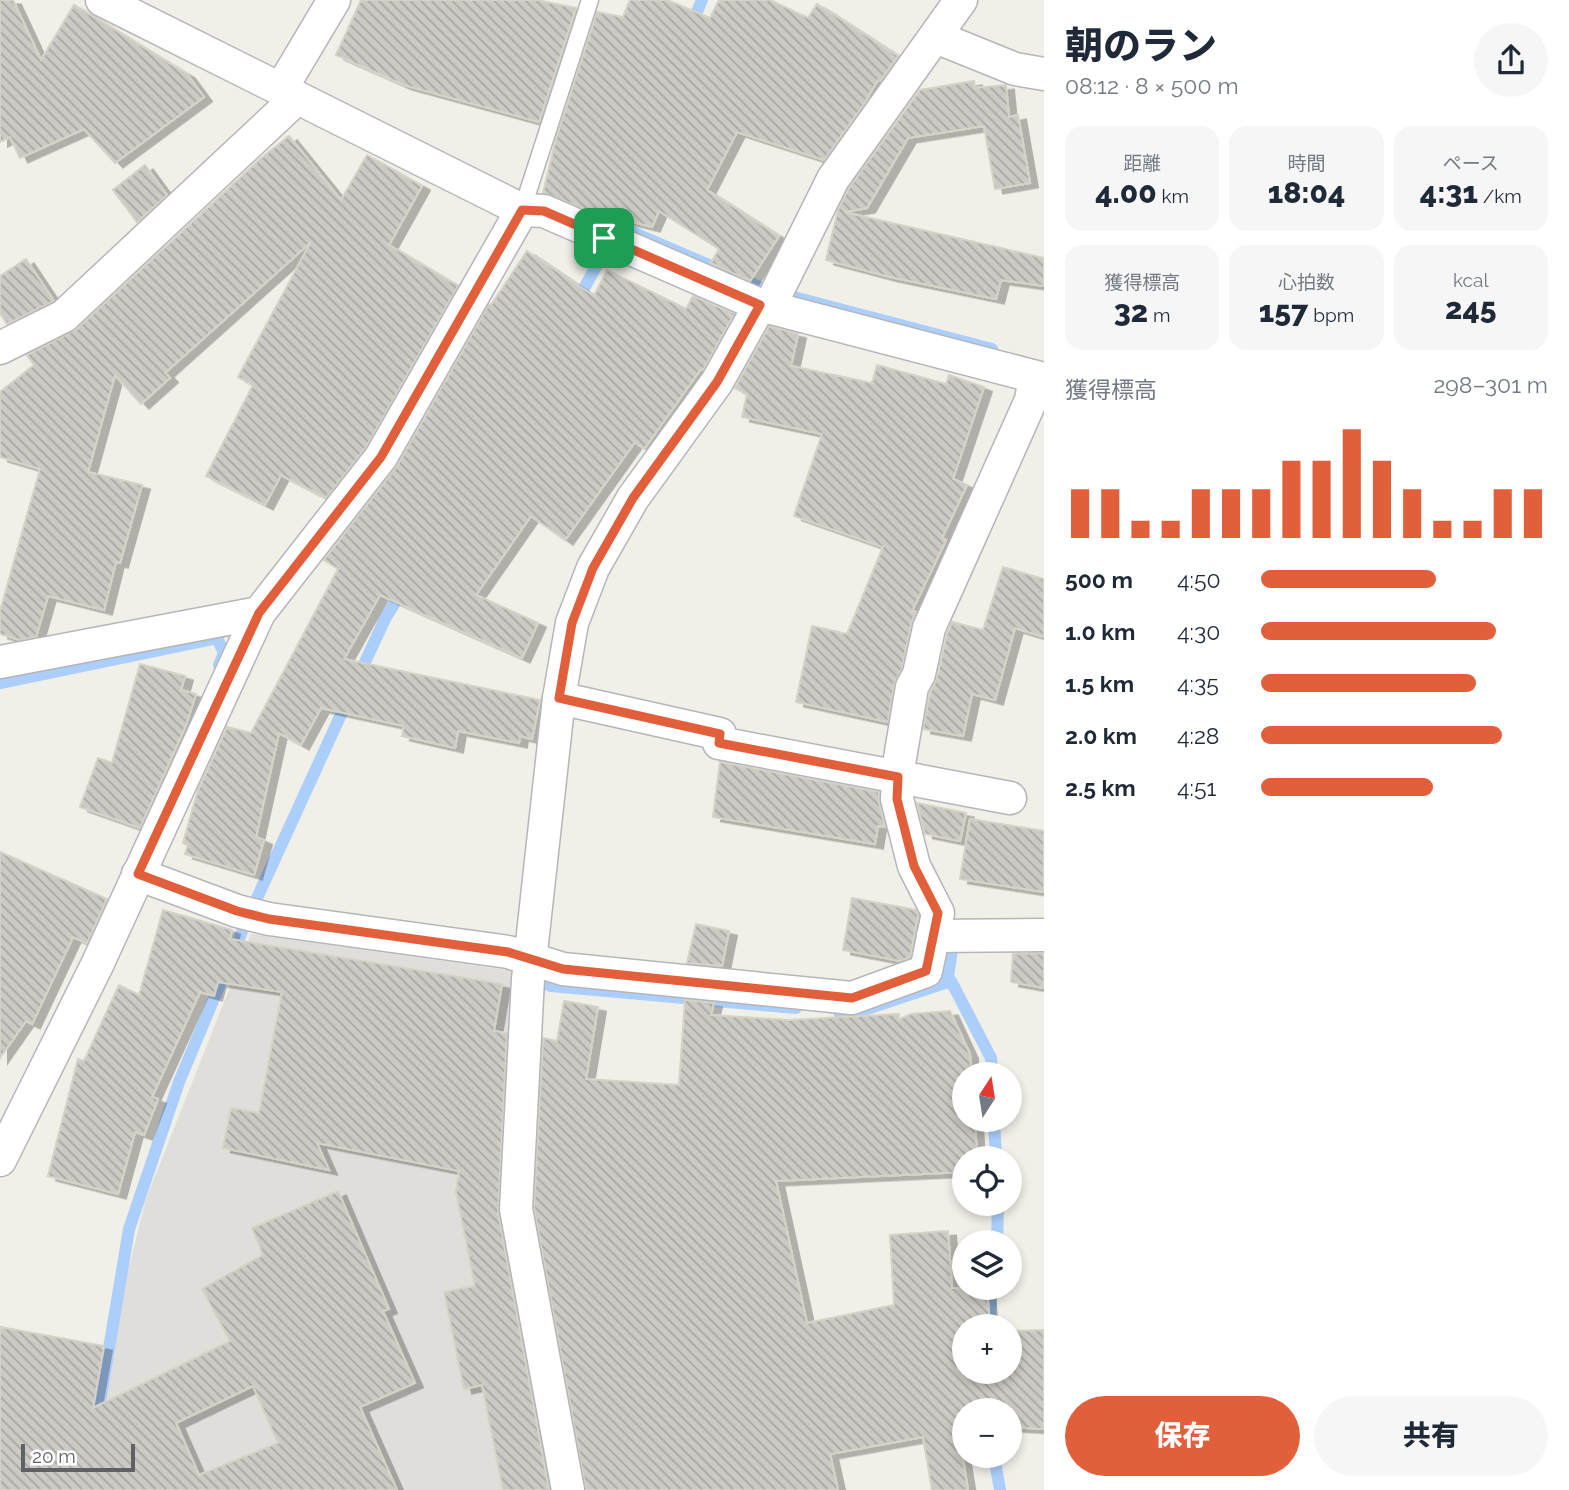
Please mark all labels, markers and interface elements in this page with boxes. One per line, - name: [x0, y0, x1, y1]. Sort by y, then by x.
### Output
- text: 朝のラン: [1065, 23, 1217, 68]
- button: share: [1474, 23, 1548, 97]
- text: 08:12 · 8 × 500 m: [1065, 72, 1239, 99]
- text: 距離: [1123, 152, 1161, 174]
- text: 時間: [1287, 152, 1326, 174]
- text: ペース: [1443, 152, 1499, 174]
- text: 4.00: [1095, 175, 1157, 210]
- text: 18:04: [1268, 175, 1345, 210]
- text: 4:31: [1420, 175, 1478, 210]
- text: km: [1157, 185, 1189, 207]
- text: /km: [1478, 185, 1522, 207]
- pin: [574, 208, 634, 268]
- icon: arrive: [585, 219, 623, 257]
- text: kcal: [1453, 269, 1489, 291]
- text: 獲得標高: [1104, 271, 1180, 293]
- text: 心拍数: [1278, 271, 1335, 293]
- text: 245: [1445, 291, 1497, 326]
- text: 32: [1114, 294, 1148, 329]
- text: 157: [1259, 294, 1308, 329]
- text: m: [1148, 304, 1171, 326]
- text: bpm: [1308, 304, 1354, 326]
- text: 298–301 m: [1433, 371, 1548, 398]
- text: 獲得標高: [1065, 376, 1157, 403]
- text: 500 m: [1065, 566, 1133, 593]
- text: 4:50: [1177, 566, 1221, 593]
- text: 1.0 km: [1065, 618, 1135, 645]
- text: 4:30: [1177, 618, 1220, 645]
- text: 1.5 km: [1065, 670, 1134, 697]
- text: 4:35: [1177, 670, 1219, 697]
- text: 2.0 km: [1065, 722, 1137, 749]
- text: 4:28: [1177, 722, 1220, 749]
- text: 2.5 km: [1065, 774, 1136, 801]
- text: 4:51: [1177, 774, 1216, 801]
- north arrow: [952, 1062, 1022, 1132]
- map controls: [952, 1062, 1022, 1468]
- button: locate: [952, 1146, 1022, 1216]
- button: layers: [952, 1230, 1022, 1300]
- button: +: [952, 1314, 1022, 1384]
- button: 保存: [1065, 1396, 1300, 1476]
- button: 共有: [1314, 1396, 1548, 1476]
- button: −: [952, 1398, 1022, 1468]
- scale bar: [21, 1441, 135, 1473]
- text: 20 m: [32, 1445, 76, 1467]

